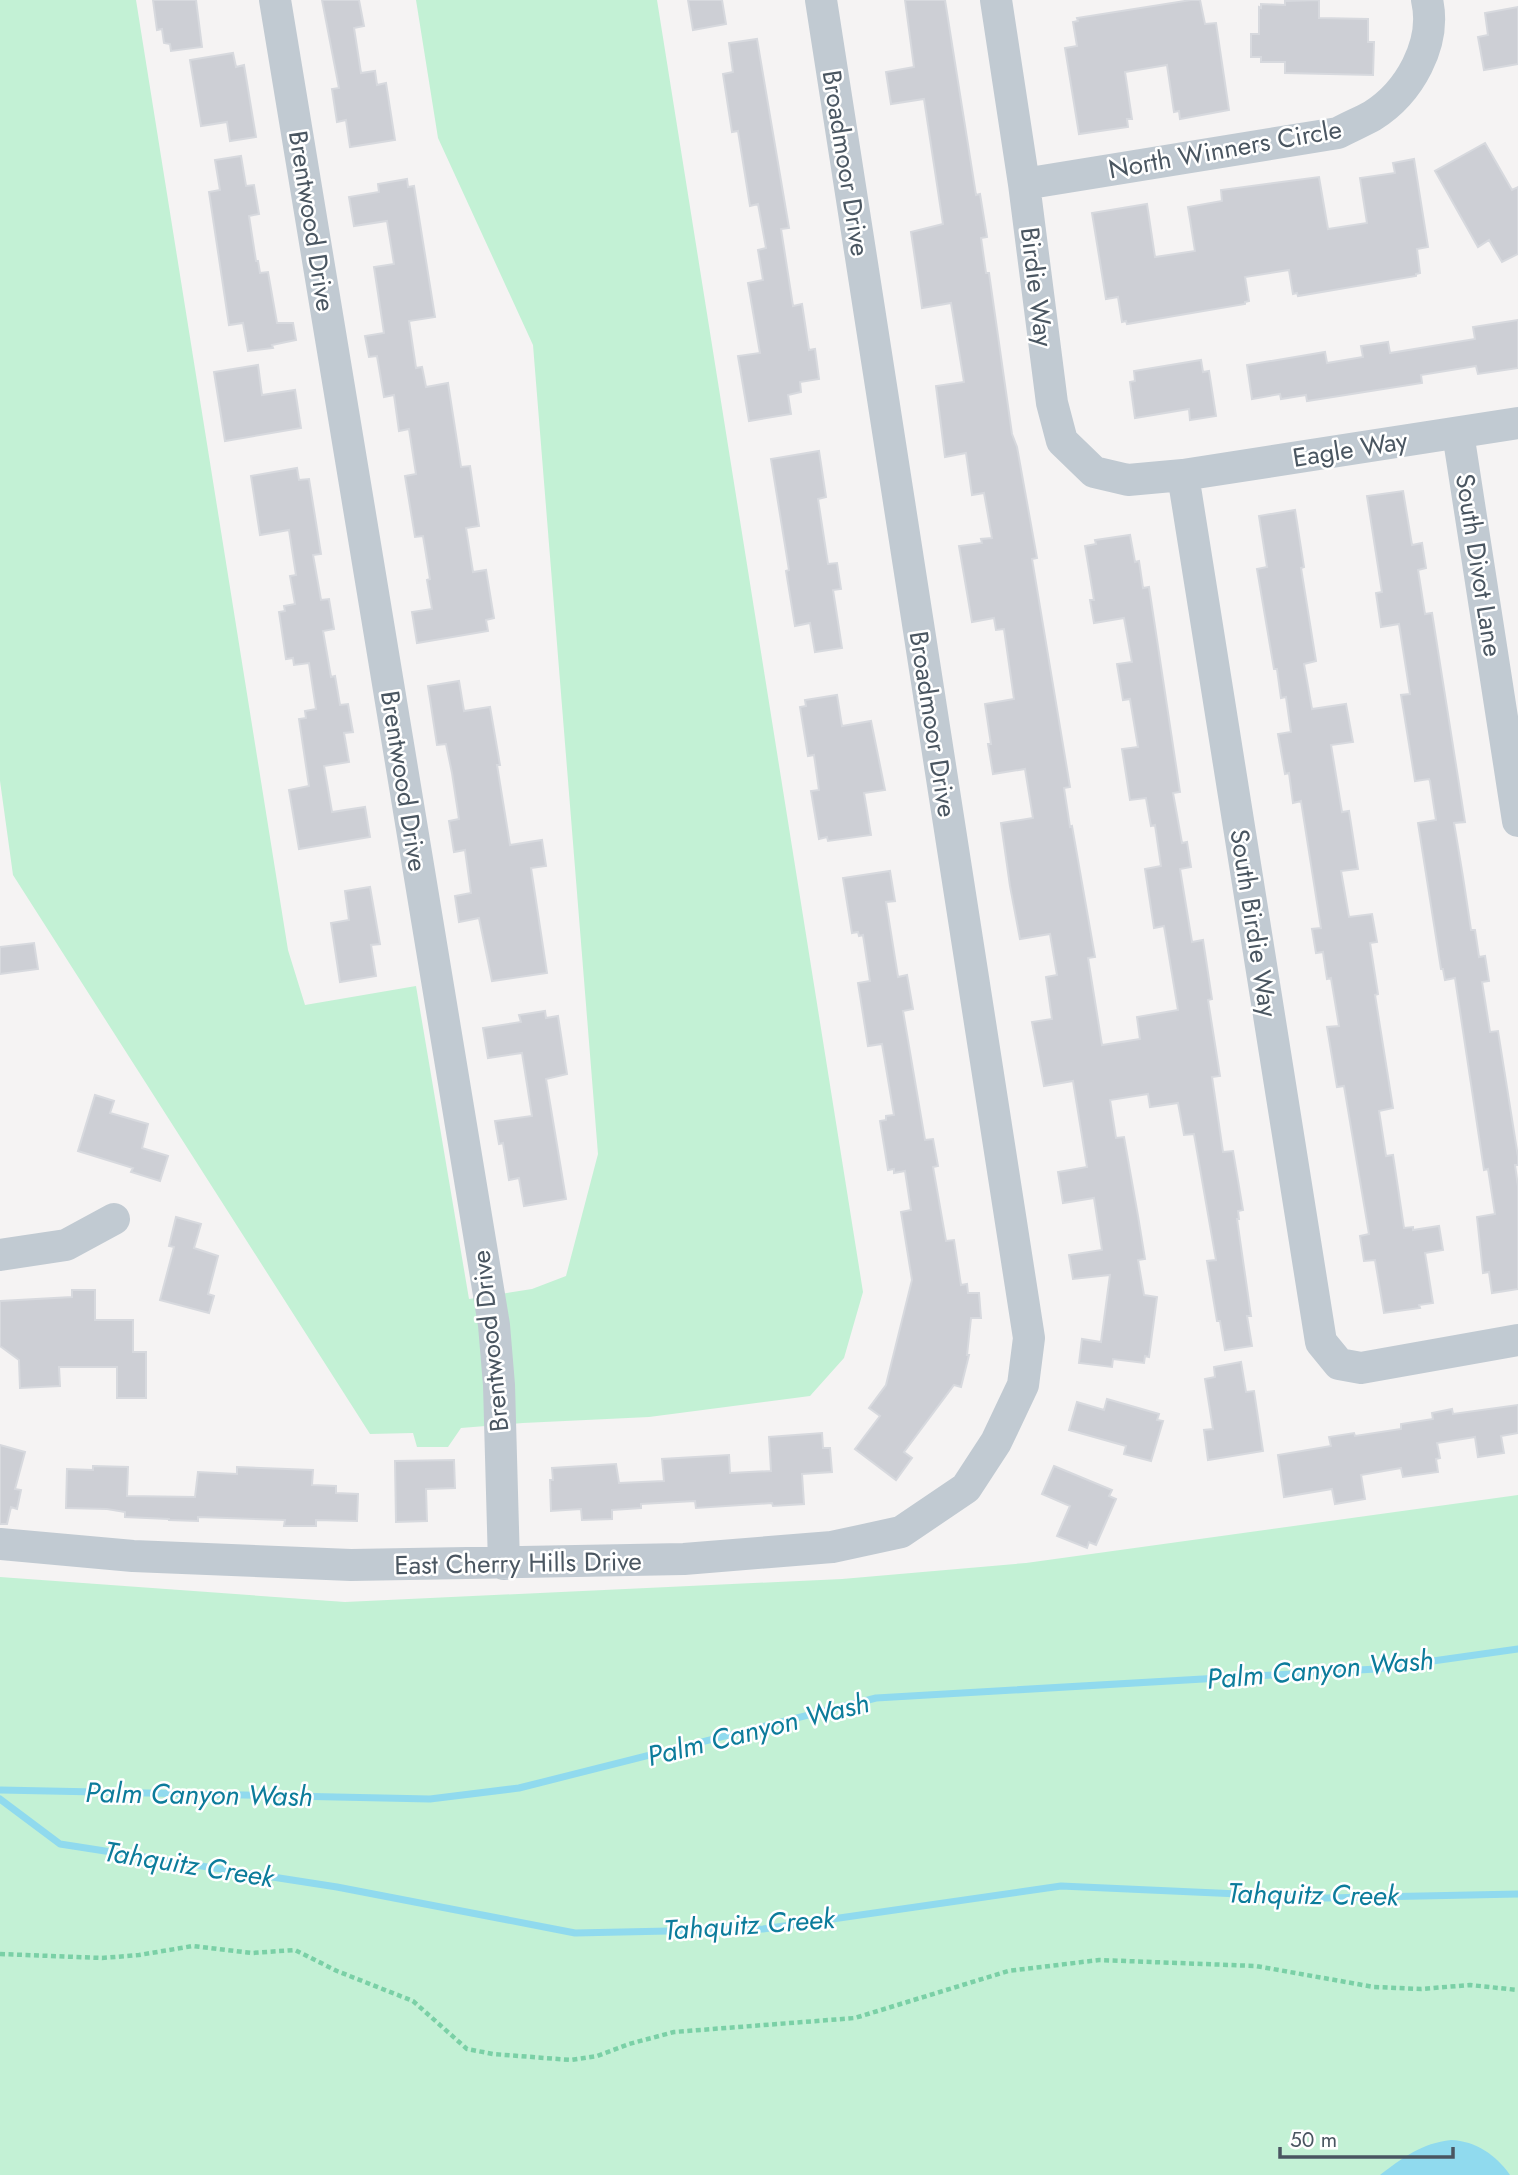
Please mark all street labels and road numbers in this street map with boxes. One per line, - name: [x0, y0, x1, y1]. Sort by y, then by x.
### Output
- street label: Broadmoor Drive: [813, 67, 879, 259]
- street label: North Winners Circle: [1105, 110, 1345, 188]
- street label: Brentwood Drive: [279, 128, 345, 314]
- street label: Birdie Way: [1011, 225, 1063, 349]
- street label: Eagle Way: [1290, 421, 1411, 477]
- street label: South Divot Lane: [1446, 471, 1512, 659]
- street label: Broadmoor Drive: [900, 628, 966, 820]
- street label: Brentwood Drive: [371, 688, 437, 874]
- street label: South Birdie Way: [1220, 826, 1288, 1020]
- street label: Brentwood Drive: [462, 1248, 518, 1434]
- street label: East Cherry Hills Drive: [394, 1542, 642, 1584]

